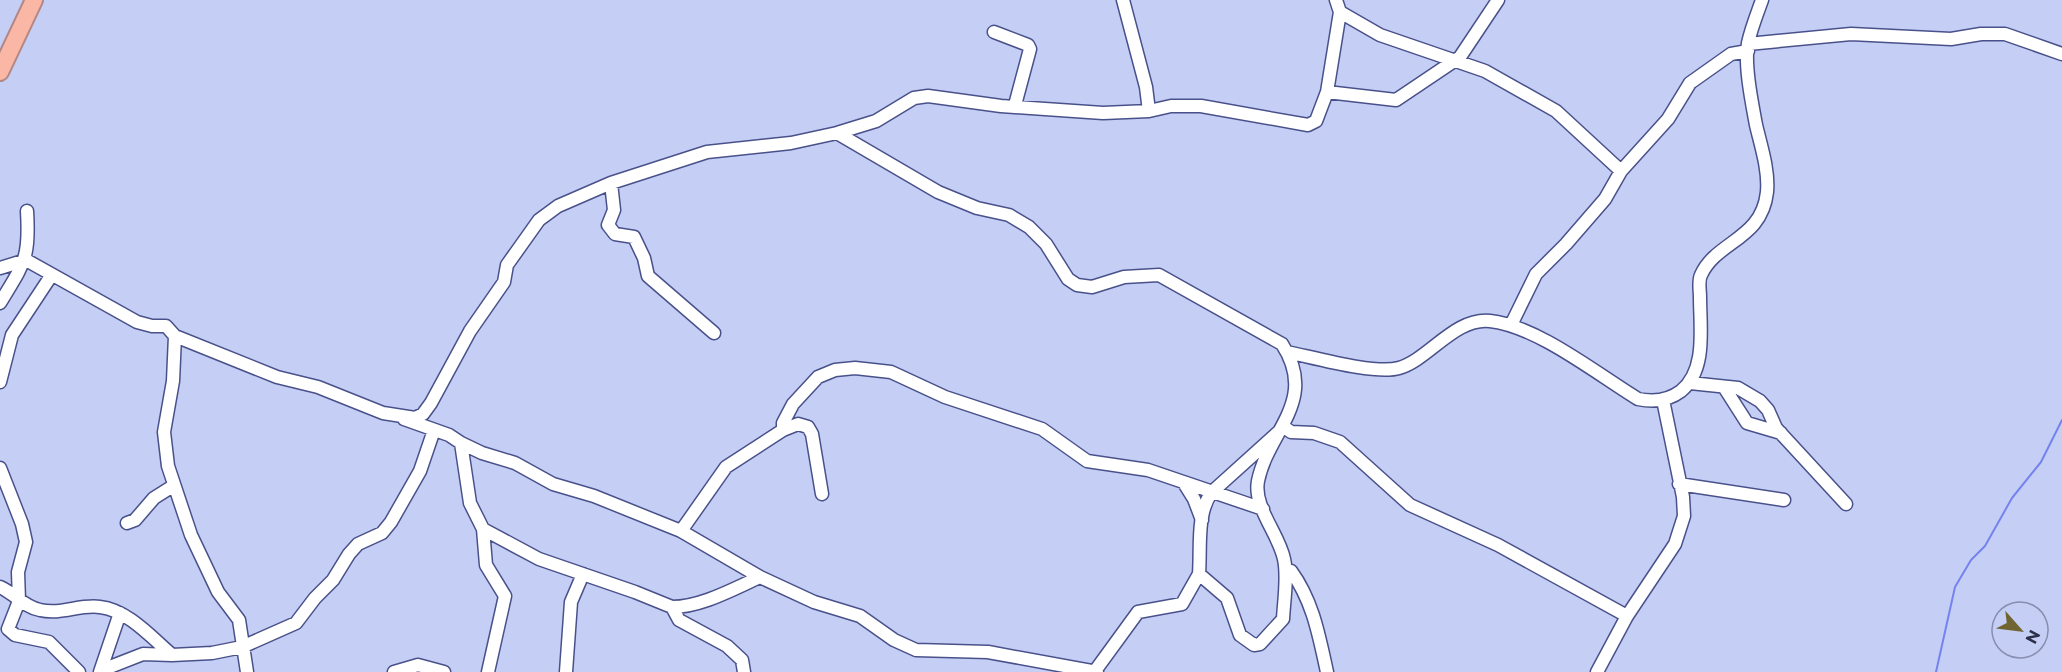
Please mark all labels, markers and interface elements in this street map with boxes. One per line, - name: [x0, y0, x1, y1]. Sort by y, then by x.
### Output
- north arrow: [1990, 600, 2050, 660]
- text: N: [2021, 627, 2044, 647]

